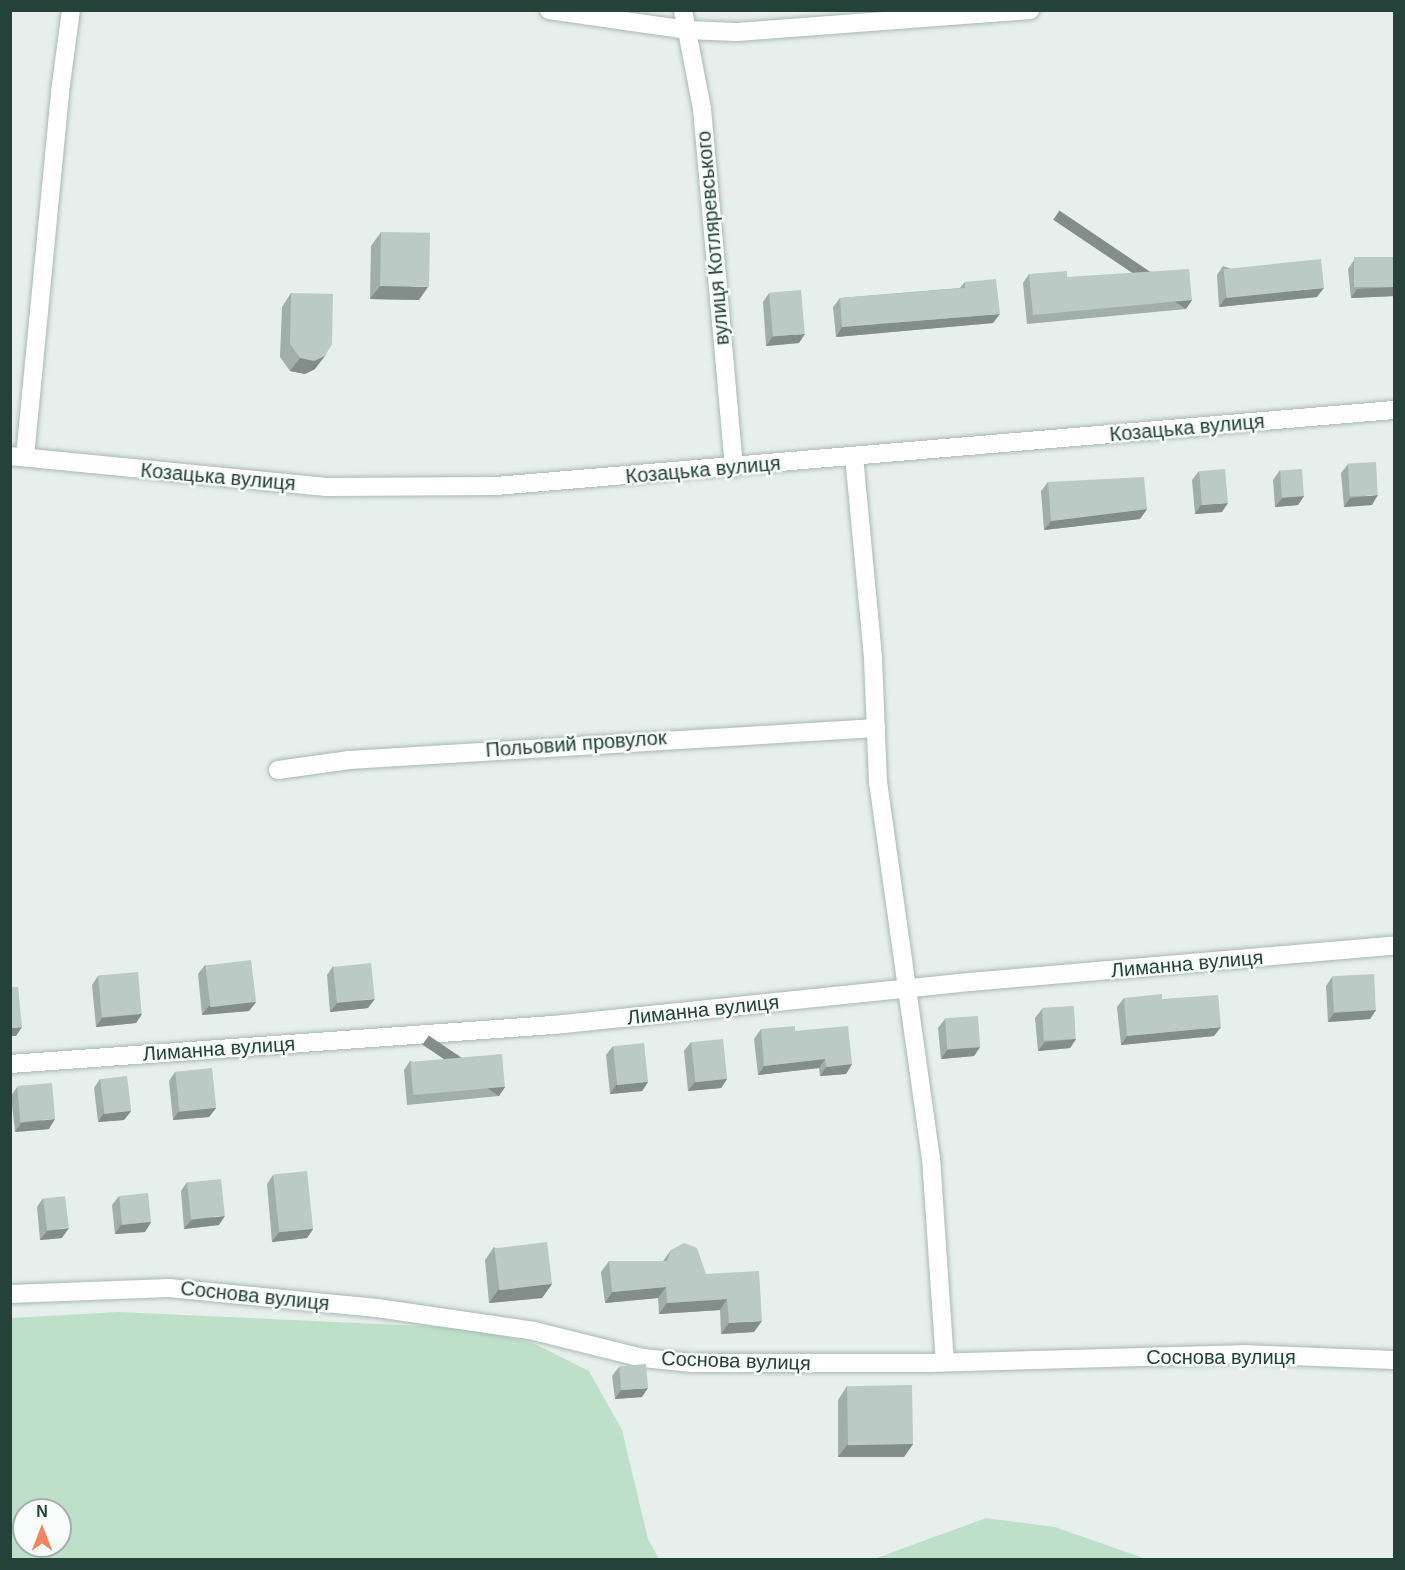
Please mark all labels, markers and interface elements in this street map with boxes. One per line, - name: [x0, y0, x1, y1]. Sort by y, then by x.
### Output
- street label: вулиця Котляревського: [692, 130, 734, 346]
- street label: Козацька вулиця: [1109, 409, 1265, 447]
- street label: Козацька вулиця: [625, 451, 781, 489]
- street label: Козацька вулиця: [140, 458, 296, 496]
- street label: Польовий провулок: [485, 726, 667, 762]
- street label: Лиманна вулиця: [1110, 945, 1264, 983]
- street label: Лиманна вулиця: [626, 990, 780, 1030]
- street label: Лиманна вулиця: [142, 1032, 296, 1066]
- street label: Соснова вулиця: [179, 1276, 331, 1316]
- street label: Соснова вулиця: [1146, 1345, 1296, 1369]
- street label: Соснова вулиця: [661, 1346, 811, 1376]
- north arrow: [12, 1498, 72, 1558]
- text: N: [36, 1503, 48, 1520]

